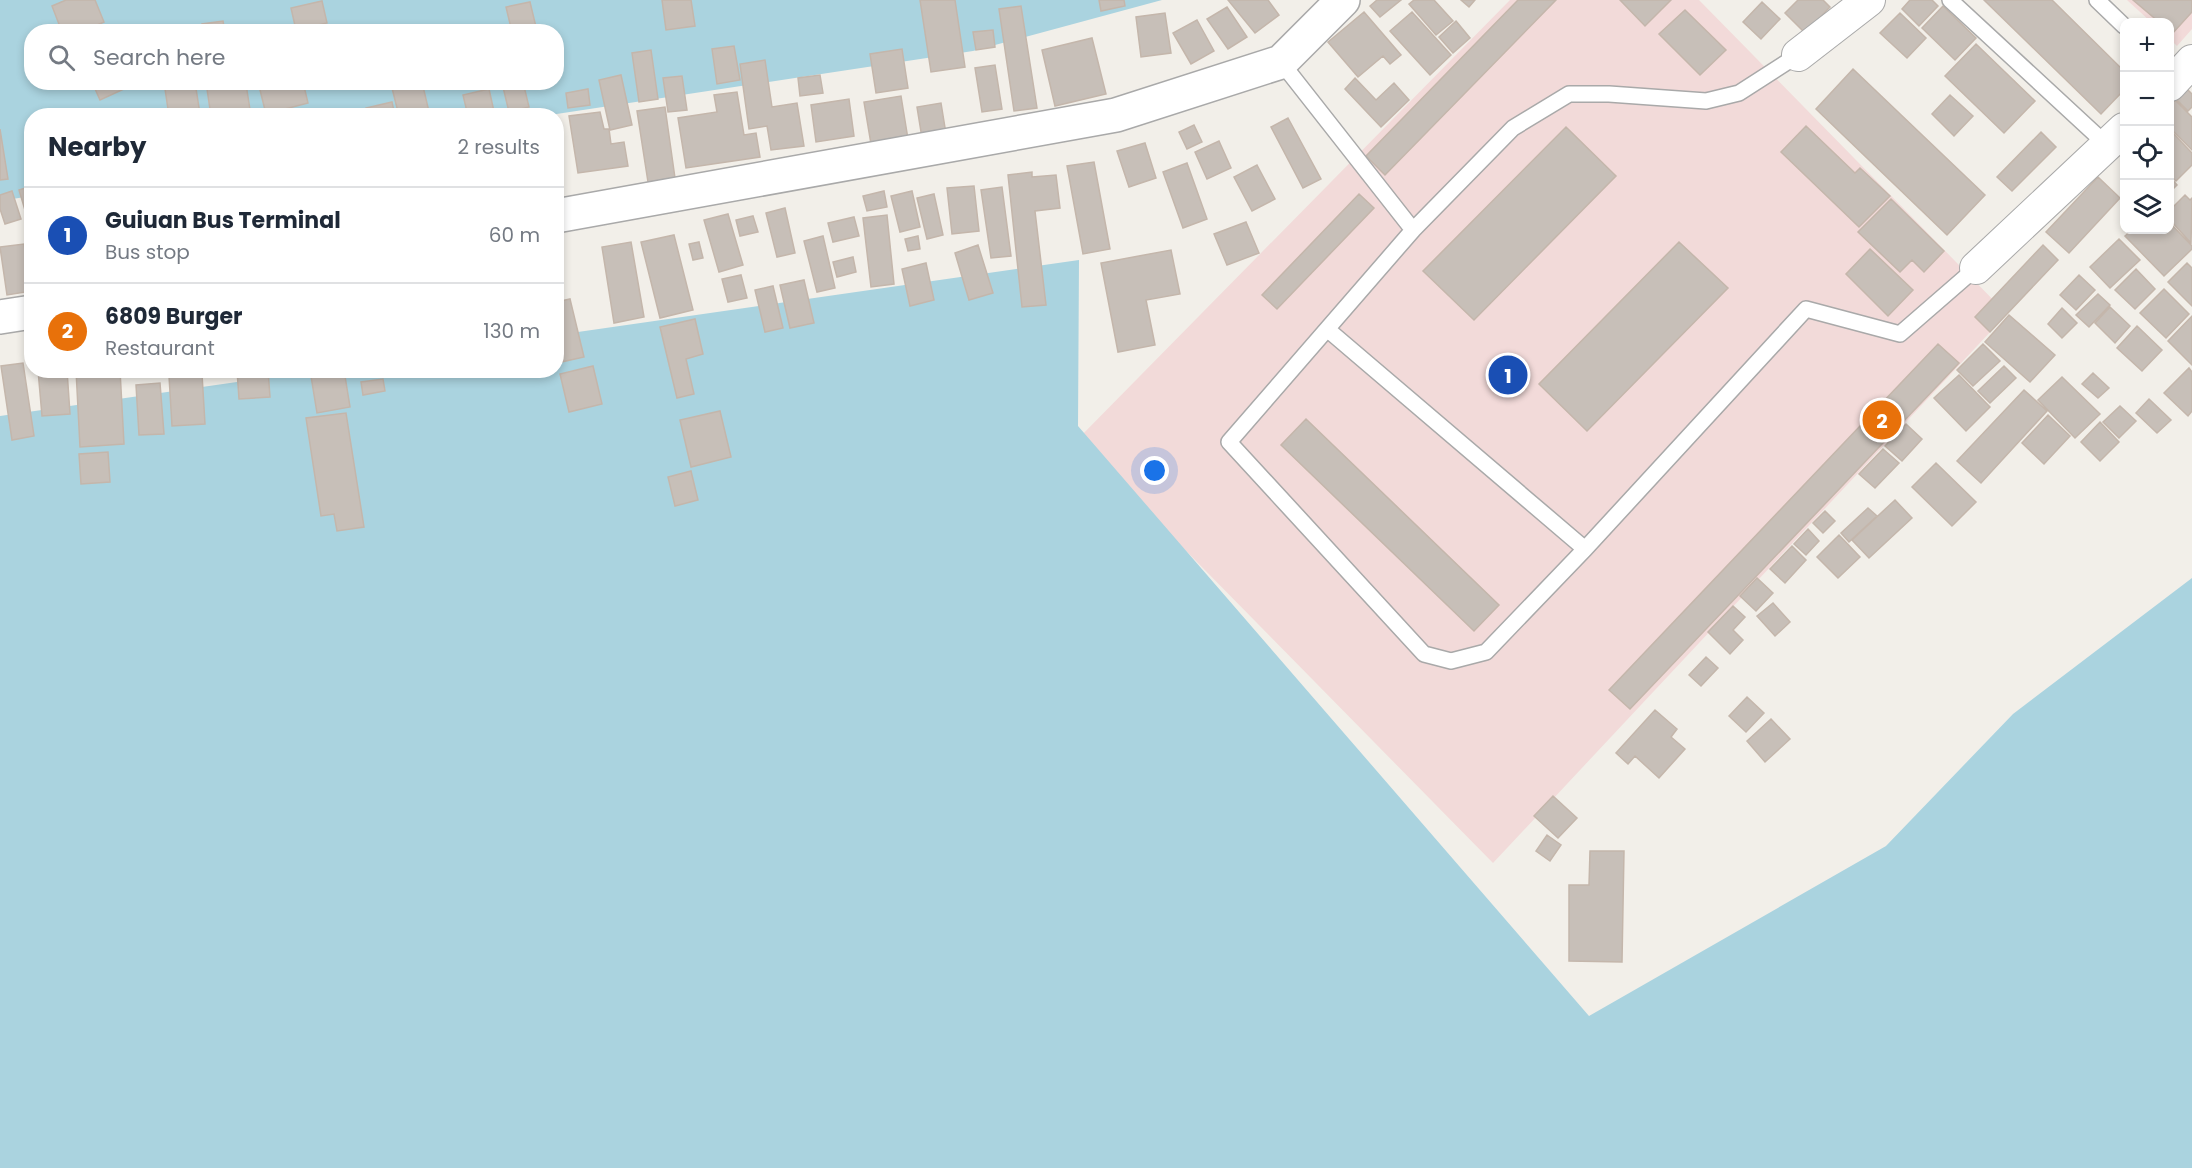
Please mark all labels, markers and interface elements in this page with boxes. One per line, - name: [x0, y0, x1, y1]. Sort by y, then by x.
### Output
- map controls: [2120, 18, 2174, 234]
- button: +: [2120, 18, 2174, 72]
- search box: [24, 24, 564, 90]
- icon: search: [45, 41, 78, 74]
- text: Search here: [93, 42, 226, 73]
- button: −: [2120, 72, 2174, 126]
- button: locate: [2120, 126, 2174, 180]
- text: Nearby: [48, 129, 146, 165]
- text: 2 results: [457, 133, 540, 161]
- button: layers: [2120, 180, 2174, 234]
- text: Guiuan Bus Terminal: [105, 205, 341, 236]
- text: 1: [64, 221, 71, 249]
- text: 60 m: [489, 221, 540, 249]
- text: Bus stop: [105, 238, 190, 266]
- text: 6809 Burger: [105, 301, 242, 332]
- text: 2: [62, 317, 73, 345]
- text: 130 m: [483, 317, 540, 345]
- text: Restaurant: [105, 334, 215, 362]
- pin: 1: [1488, 352, 1528, 398]
- pin: 2: [1862, 398, 1902, 442]
- your location: [1140, 456, 1169, 485]

